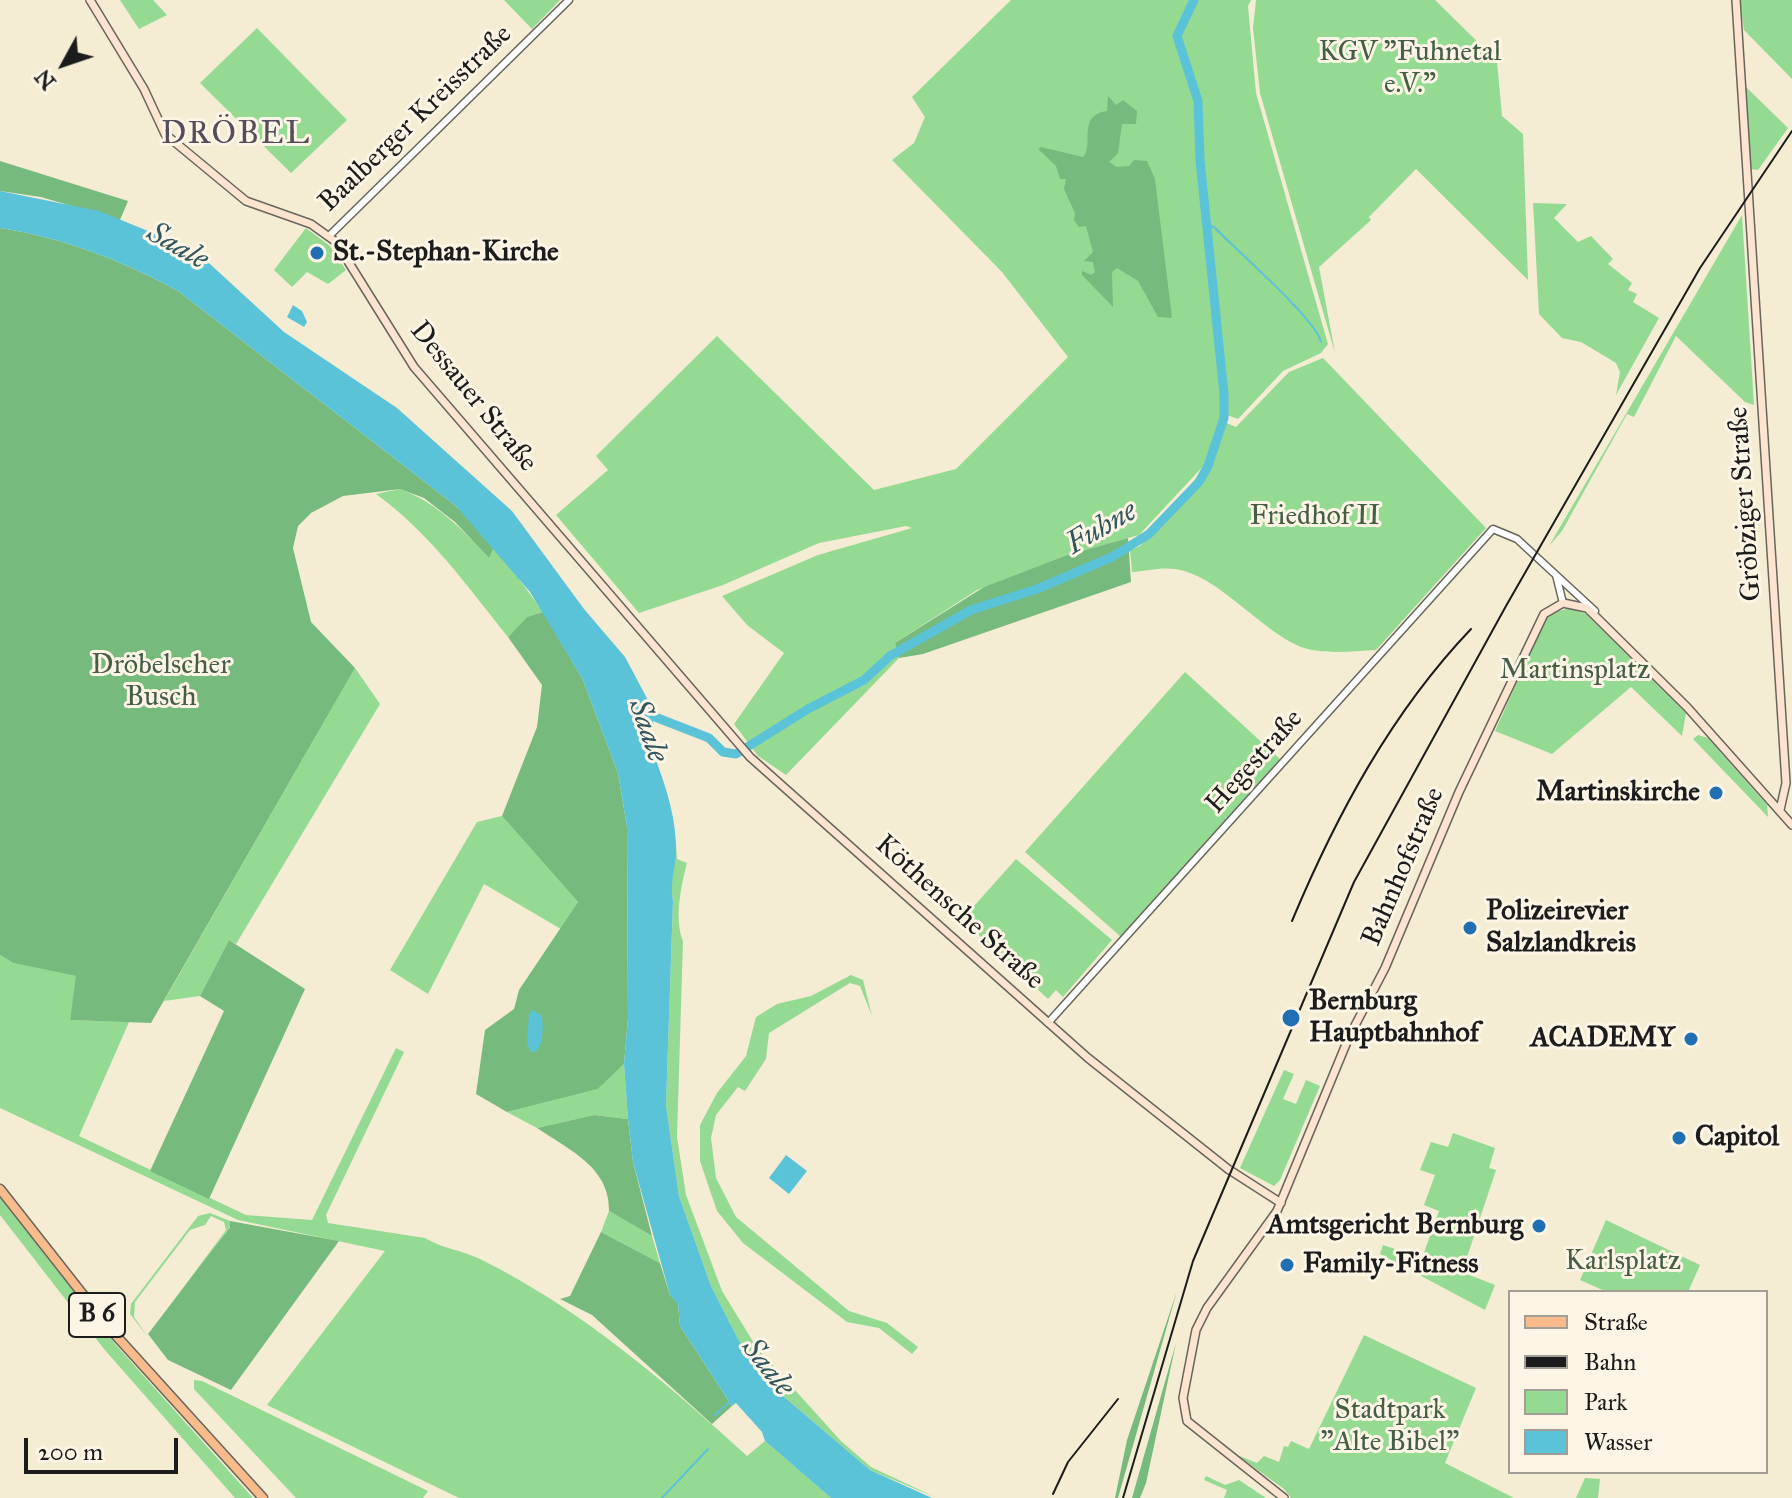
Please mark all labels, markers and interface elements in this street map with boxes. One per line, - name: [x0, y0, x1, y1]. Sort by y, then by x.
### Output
- street label: Baalberger Kreisstraße: [313, 18, 519, 220]
- north arrow: [24, 24, 104, 104]
- park label: KGV "Fuhnetal e.V.": [1319, 36, 1501, 102]
- text: N: [29, 64, 62, 96]
- district label: DRÖBEL: [161, 116, 311, 154]
- water label: Saale: [140, 215, 214, 279]
- place label: St.-Stephan-Kirche: [333, 236, 559, 270]
- marker: St.-Stephan-Kirche: [308, 244, 326, 262]
- street label: Dessauer Straße: [402, 315, 544, 479]
- street label: Gröbziger Straße: [1722, 405, 1770, 603]
- water label: Fuhne: [1060, 495, 1144, 563]
- park label: Friedhof II: [1250, 500, 1380, 534]
- park label: Dröbelscher Busch: [91, 649, 231, 715]
- park label: Martinsplatz: [1500, 654, 1650, 688]
- water label: Saale: [620, 695, 674, 767]
- street label: Hegestraße: [1199, 703, 1311, 821]
- place label: Martinskirche: [1536, 776, 1700, 810]
- street label: Bahnhofstraße: [1356, 783, 1452, 951]
- marker: Martinskirche: [1707, 784, 1725, 802]
- street label: Köthensche Straße: [868, 828, 1050, 998]
- place label: Polizeirevier Salzlandkreis: [1486, 895, 1636, 961]
- marker: Polizeirevier Salzlandkreis: [1461, 919, 1479, 937]
- place label: Bernburg Hauptbahnhof: [1309, 985, 1479, 1051]
- marker: Bernburg Hauptbahnhof: [1280, 1007, 1302, 1029]
- place label: ACADEMY: [1530, 1022, 1675, 1056]
- marker: ACADEMY: [1682, 1030, 1700, 1048]
- place label: Capitol: [1695, 1121, 1779, 1155]
- marker: Capitol: [1670, 1129, 1688, 1147]
- place label: Amtsgericht Bernburg: [1267, 1209, 1523, 1243]
- marker: Amtsgericht Bernburg: [1530, 1217, 1548, 1235]
- park label: Karlsplatz: [1565, 1245, 1681, 1279]
- place label: Family-Fitness: [1303, 1248, 1478, 1282]
- marker: Family-Fitness: [1278, 1256, 1296, 1274]
- legend: [1508, 1290, 1768, 1474]
- road number: B 6: [69, 1293, 125, 1337]
- text: Straße: [1584, 1307, 1648, 1337]
- water label: Saale: [733, 1332, 801, 1404]
- text: Bahn: [1584, 1347, 1636, 1377]
- text: Park: [1584, 1387, 1627, 1417]
- park label: Stadtpark "Alte Bibel": [1321, 1394, 1459, 1460]
- scale bar: [28, 1422, 182, 1472]
- text: Wasser: [1584, 1427, 1652, 1457]
- text: 200 m: [38, 1437, 103, 1467]

